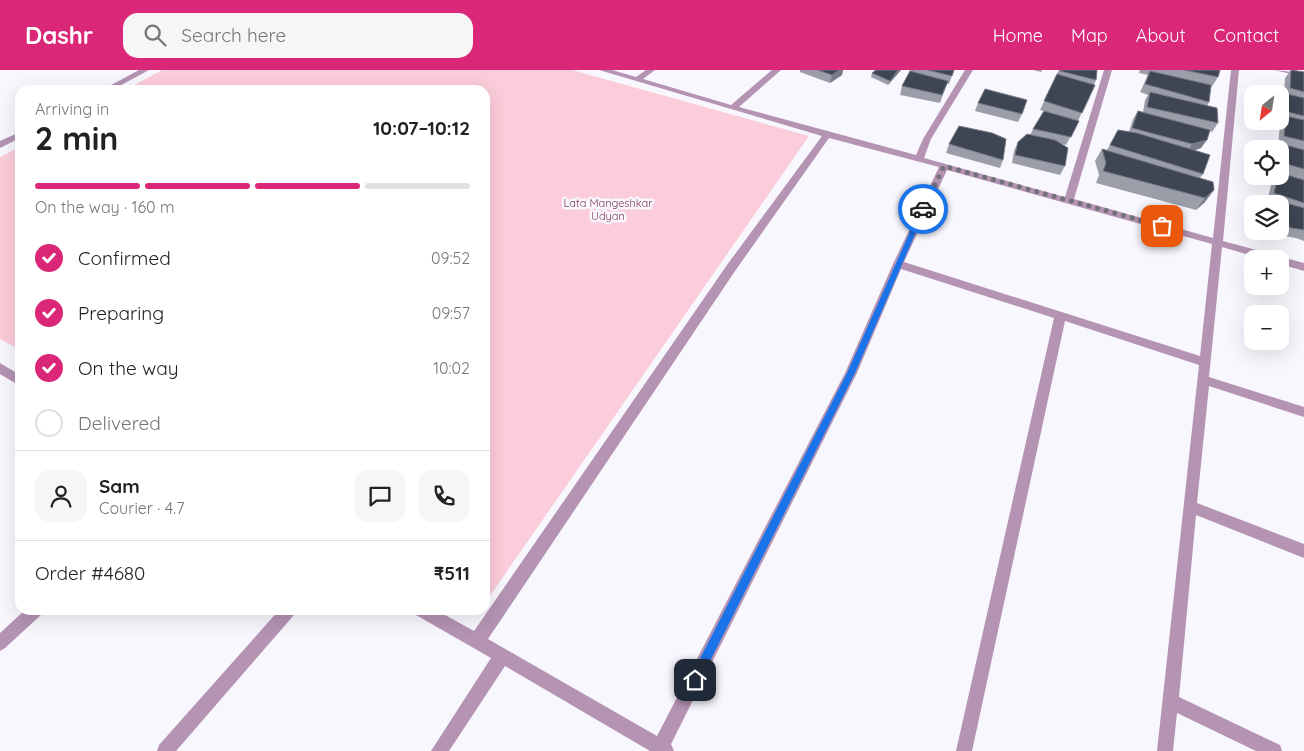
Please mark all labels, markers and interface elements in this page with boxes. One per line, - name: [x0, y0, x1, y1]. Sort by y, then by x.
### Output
- search box: [123, 13, 473, 58]
- text: Dashr: [25, 20, 93, 50]
- icon: search: [141, 21, 169, 49]
- text: Search here: [181, 23, 286, 47]
- text: Home: [993, 24, 1043, 47]
- text: Map: [1071, 24, 1108, 47]
- text: About: [1136, 24, 1186, 47]
- text: Contact: [1214, 24, 1279, 47]
- north arrow: [1244, 85, 1289, 130]
- map controls: [1244, 85, 1289, 350]
- text: Arriving in: [35, 99, 109, 119]
- text: 10:07–10:12: [373, 116, 470, 140]
- text: 2 min: [35, 118, 118, 158]
- button: locate: [1244, 140, 1289, 185]
- courier: [898, 184, 948, 234]
- icon: car: [909, 195, 937, 223]
- button: layers: [1244, 195, 1289, 240]
- park label: Lata Mangeshkar Udyan: [563, 196, 653, 223]
- text: On the way · 160 m: [35, 197, 175, 217]
- pin: [1141, 205, 1183, 247]
- icon: bag: [1148, 212, 1176, 240]
- icon: check: [35, 244, 63, 272]
- text: Confirmed: [78, 246, 171, 270]
- text: 09:52: [431, 248, 470, 268]
- button: +: [1244, 250, 1289, 295]
- icon: check: [35, 299, 63, 327]
- text: Preparing: [78, 301, 164, 325]
- text: 09:57: [432, 303, 470, 323]
- button: −: [1244, 305, 1289, 350]
- icon: check: [35, 354, 63, 382]
- text: On the way: [78, 356, 179, 380]
- text: 10:02: [433, 358, 470, 378]
- text: Delivered: [78, 411, 161, 435]
- button: person: [35, 470, 87, 522]
- button: chat: [354, 470, 406, 522]
- button: phone: [418, 470, 470, 522]
- text: Sam: [99, 474, 140, 498]
- text: Courier · 4.7: [99, 498, 184, 518]
- text: Order #4680: [35, 561, 145, 585]
- text: ₹511: [434, 561, 470, 585]
- pin: [674, 659, 716, 701]
- icon: home: [681, 666, 709, 694]

